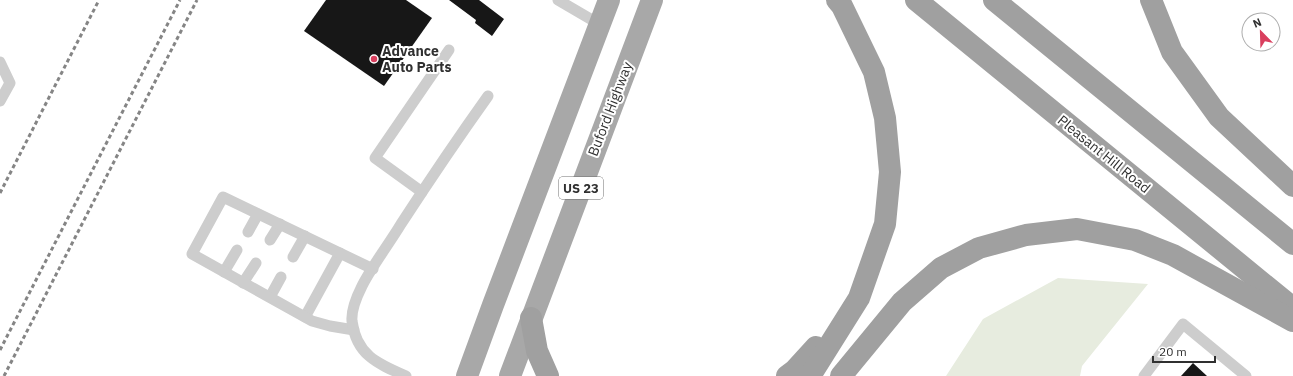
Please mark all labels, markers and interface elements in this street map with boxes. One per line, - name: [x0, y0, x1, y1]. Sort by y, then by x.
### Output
- north arrow: [1241, 12, 1281, 52]
- text: N: [1251, 15, 1264, 31]
- place label: Advance Auto Parts: [382, 42, 452, 76]
- marker: Advance Auto Parts: [369, 54, 379, 64]
- street label: Buford Highway: [584, 59, 636, 159]
- street label: Pleasant Hill Road: [1054, 111, 1154, 197]
- road number: US 23: [559, 177, 603, 199]
- scale bar: [1153, 338, 1215, 364]
- text: 20 m: [1159, 344, 1187, 359]

